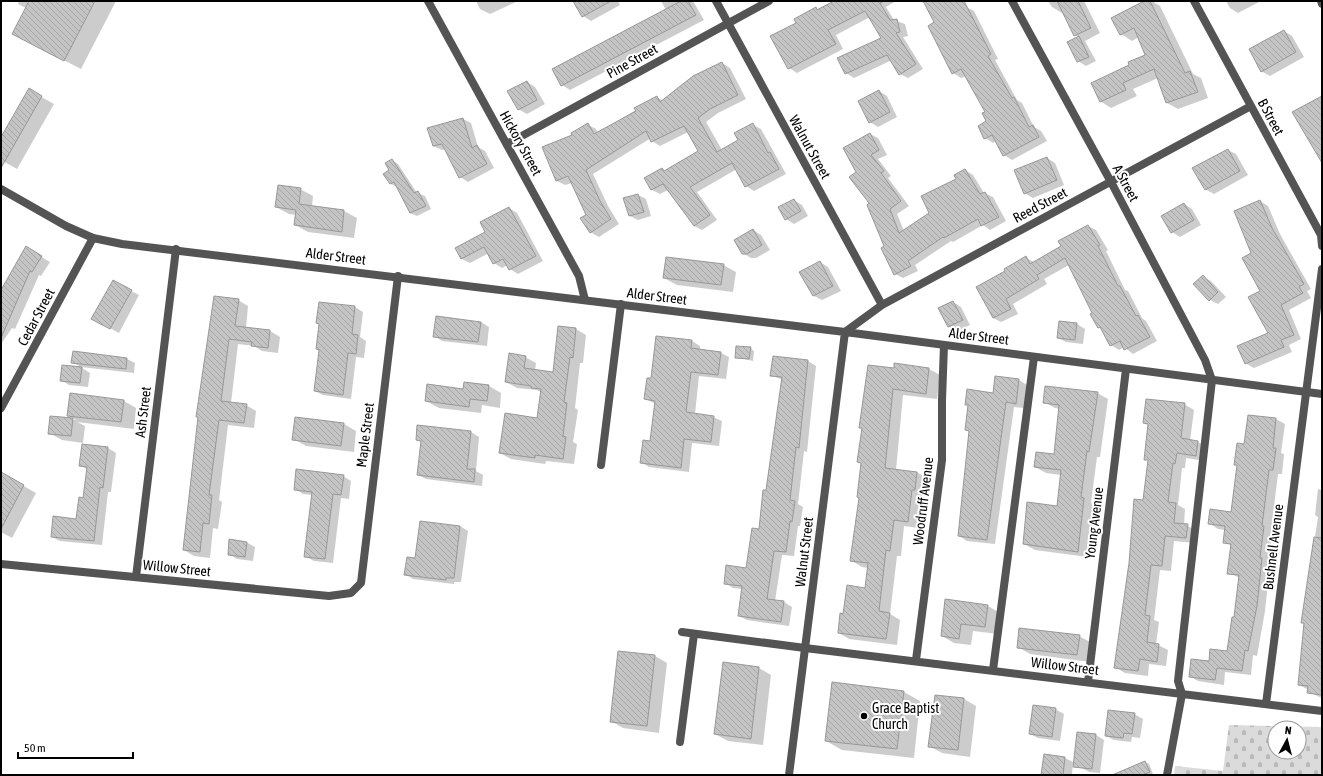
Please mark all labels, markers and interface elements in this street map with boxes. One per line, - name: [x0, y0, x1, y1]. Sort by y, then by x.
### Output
- street label: Pine Street: [604, 41, 660, 81]
- street label: B Street: [1255, 96, 1287, 138]
- street label: Hickory Street: [497, 108, 545, 178]
- street label: Walnut Street: [786, 112, 834, 182]
- street label: A Street: [1110, 162, 1142, 204]
- street label: Reed Street: [1010, 184, 1070, 226]
- street label: Alder Street: [305, 244, 367, 268]
- street label: Alder Street: [626, 284, 688, 308]
- street label: Cedar Street: [14, 286, 58, 348]
- street label: Alder Street: [948, 324, 1010, 348]
- street label: Ash Street: [132, 386, 154, 438]
- street label: Maple Street: [353, 402, 377, 468]
- street label: Woodruff Avenue: [910, 456, 936, 546]
- street label: Young Avenue: [1082, 486, 1106, 560]
- street label: Bushnell Avenue: [1260, 503, 1286, 591]
- street label: Walnut Street: [792, 516, 816, 588]
- street label: Willow Street: [142, 556, 212, 580]
- street label: Willow Street: [1030, 654, 1100, 678]
- place label: Grace Baptist Church: [872, 700, 939, 732]
- marker: Grace Baptist Church: [859, 711, 869, 721]
- north arrow: [1267, 720, 1307, 760]
- text: N: [1284, 724, 1292, 736]
- scale bar: [18, 734, 133, 760]
- text: 50 m: [24, 741, 46, 755]

